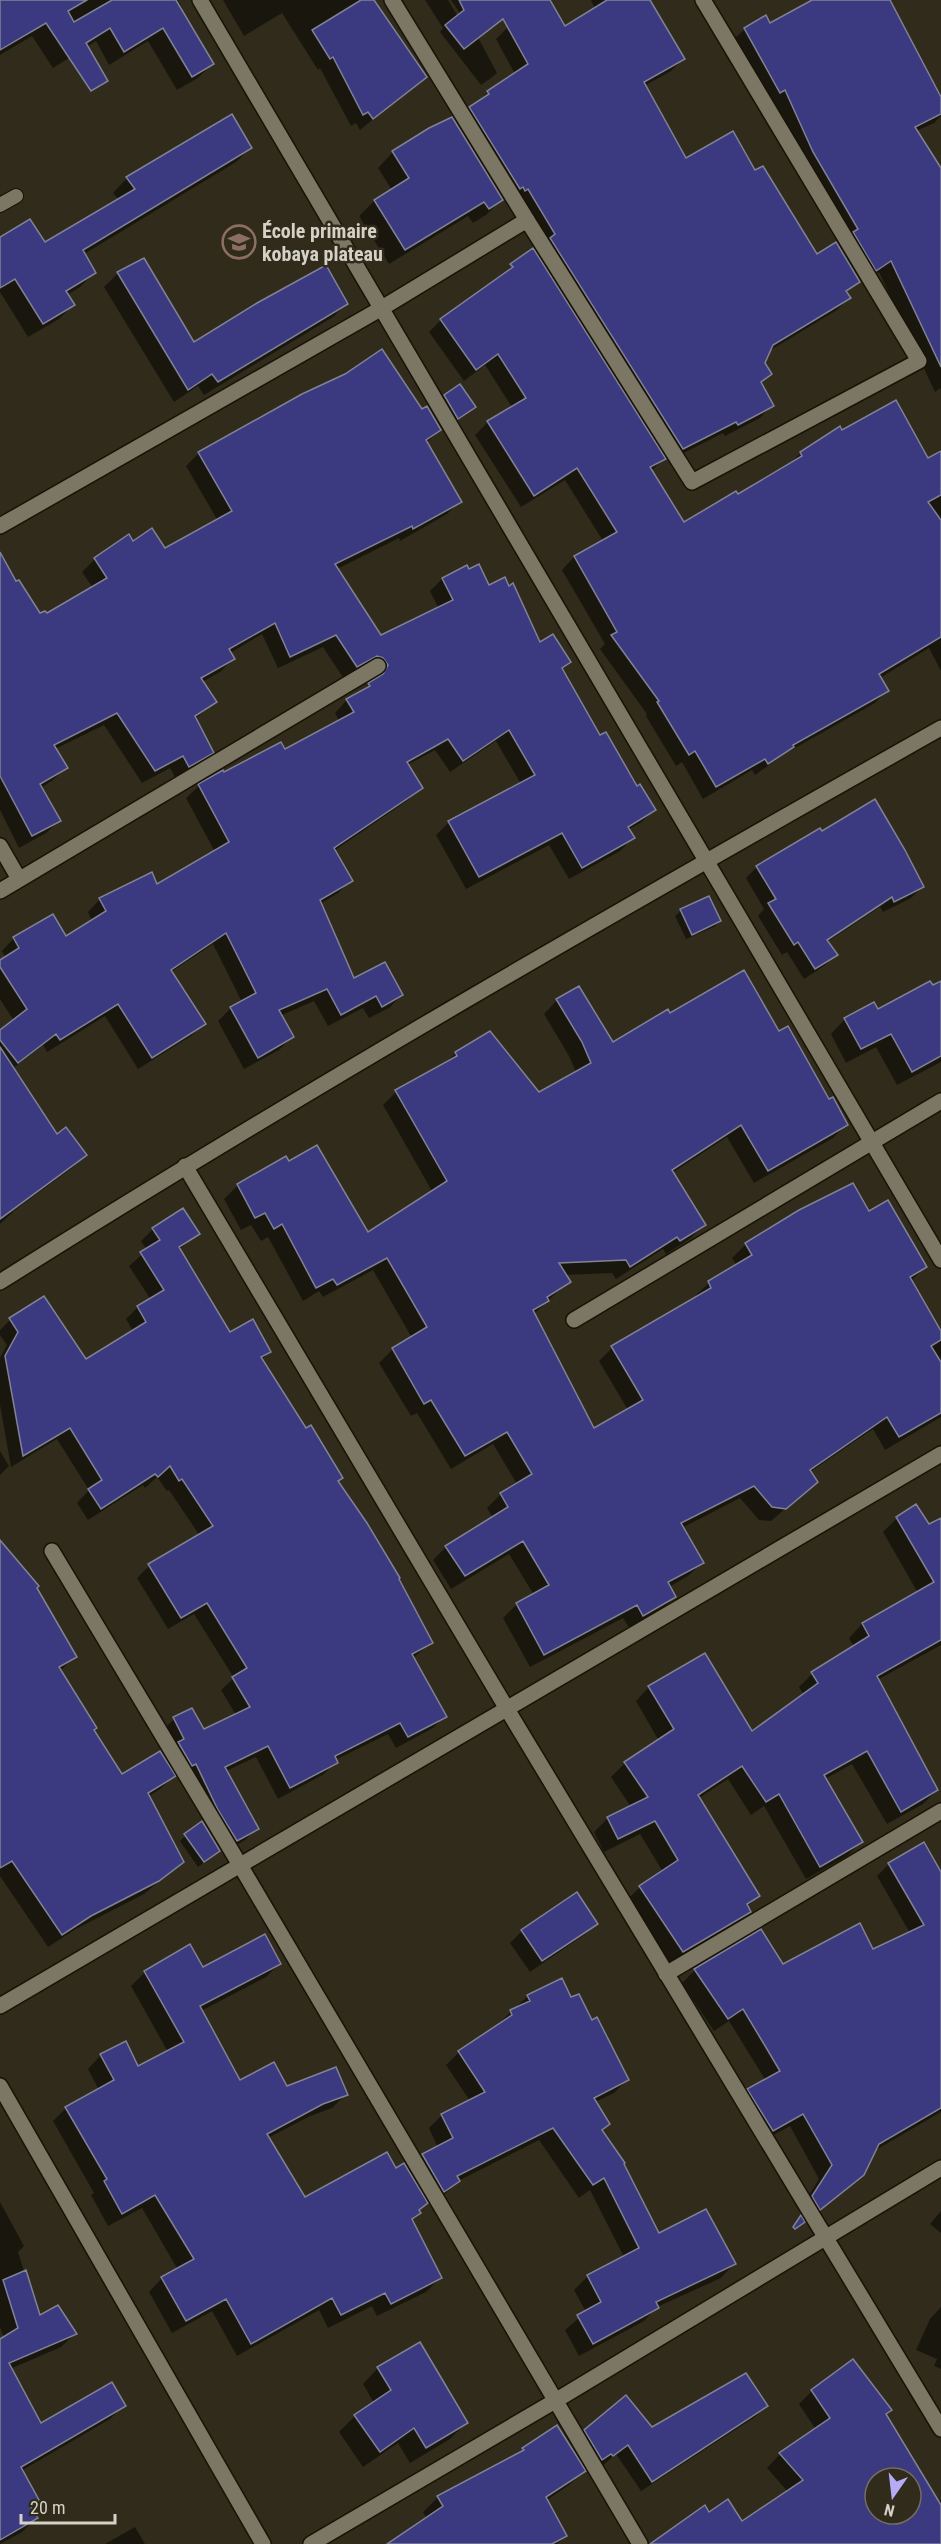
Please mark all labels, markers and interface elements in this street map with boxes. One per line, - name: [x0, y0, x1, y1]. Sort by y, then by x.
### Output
- place label: École primaire kobaya plateau: [262, 219, 383, 266]
- school or university icon: École primaire kobaya plateau: [221, 224, 257, 260]
- north arrow: [863, 2466, 923, 2526]
- scale bar: [21, 2487, 116, 2525]
- text: 20 m: [30, 2497, 65, 2518]
- text: N: [882, 2500, 897, 2520]

